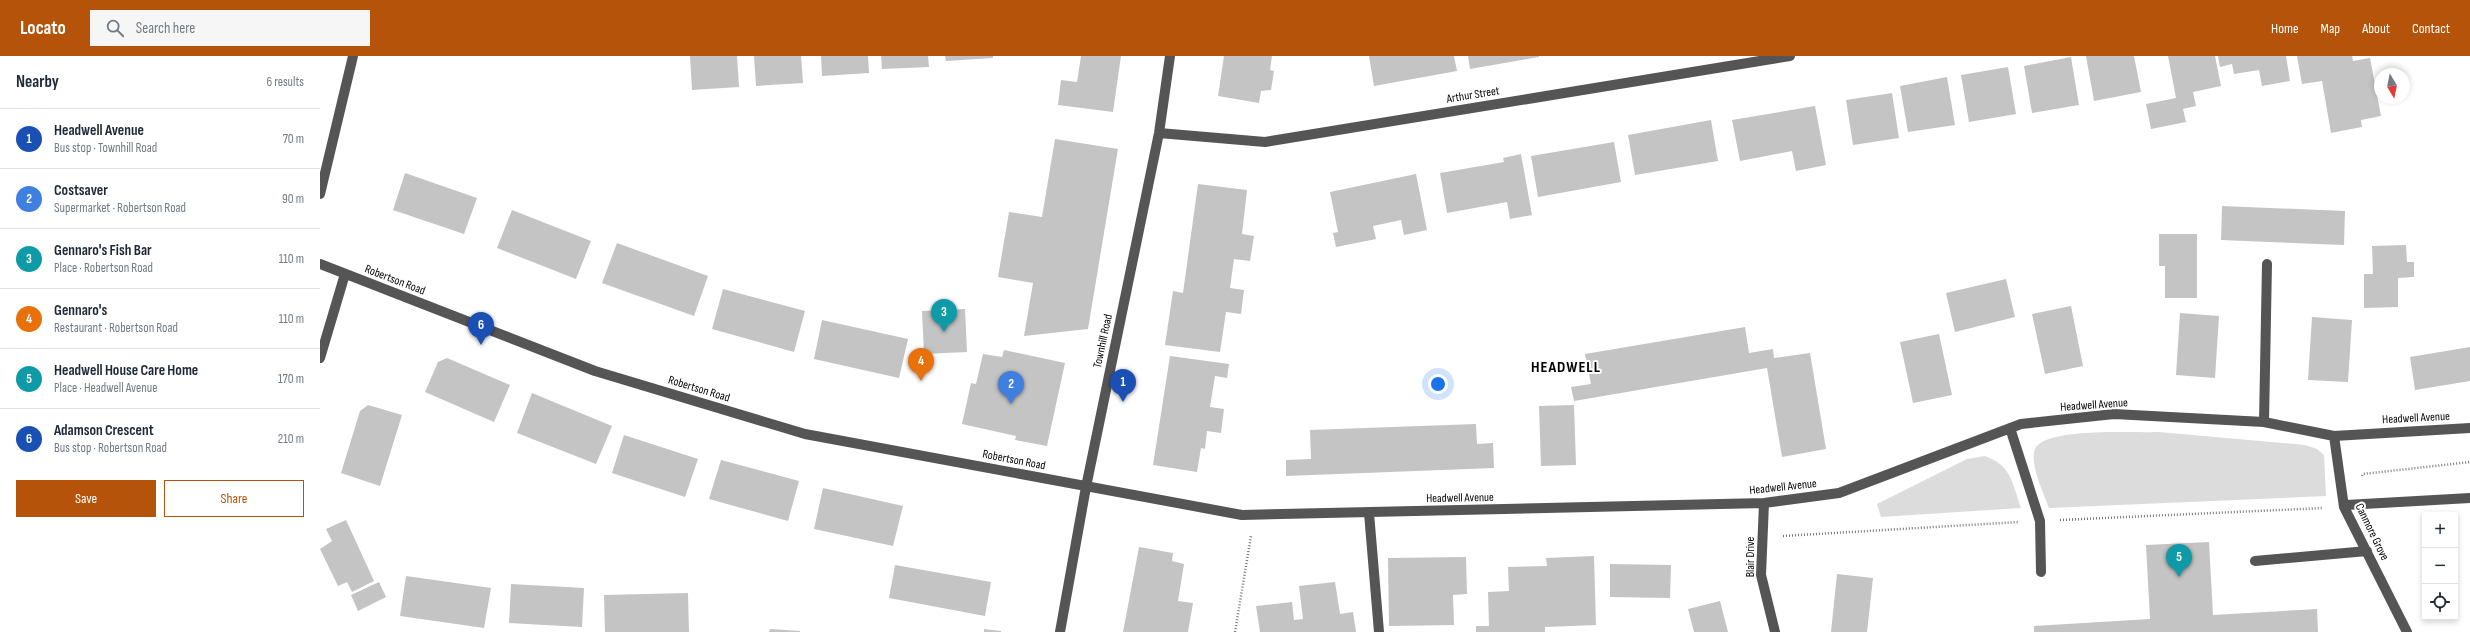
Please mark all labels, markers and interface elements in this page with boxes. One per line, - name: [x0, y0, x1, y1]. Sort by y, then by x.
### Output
- search box: [90, 10, 370, 46]
- text: Locato: [20, 17, 66, 40]
- icon: search: [104, 17, 126, 39]
- text: Search here: [136, 19, 195, 38]
- text: Home: [2271, 20, 2299, 37]
- text: Map: [2321, 20, 2340, 37]
- text: About: [2362, 20, 2390, 37]
- text: Contact: [2412, 20, 2450, 37]
- north arrow: [2374, 68, 2410, 104]
- text: Nearby: [16, 72, 59, 92]
- text: 6 results: [266, 74, 304, 90]
- street label: Arthur Street: [1444, 83, 1501, 107]
- text: Headwell Avenue: [54, 121, 144, 140]
- text: 1: [26, 131, 32, 147]
- text: 70 m: [283, 131, 304, 147]
- text: Bus stop · Townhill Road: [54, 140, 157, 156]
- text: Costsaver: [54, 181, 108, 200]
- text: 2: [26, 191, 32, 207]
- text: 90 m: [282, 191, 304, 207]
- text: Supermarket · Robertson Road: [54, 200, 186, 216]
- text: Gennaro's Fish Bar: [54, 241, 152, 260]
- text: 3: [26, 251, 32, 267]
- text: 110 m: [279, 251, 304, 267]
- text: Place · Robertson Road: [54, 260, 153, 276]
- street label: Robertson Road: [363, 262, 427, 298]
- pin: 3: [931, 299, 957, 332]
- text: Gennaro's: [54, 301, 107, 320]
- text: 4: [26, 311, 32, 327]
- text: 110 m: [279, 311, 304, 327]
- pin: 6: [468, 312, 494, 345]
- street label: Townhill Road: [1090, 313, 1116, 369]
- text: Restaurant · Robertson Road: [54, 320, 178, 336]
- pin: 4: [908, 348, 934, 381]
- district label: HEADWELL: [1531, 358, 1601, 377]
- text: Headwell House Care Home: [54, 361, 198, 380]
- pin: 1: [1110, 369, 1136, 402]
- text: 5: [26, 371, 32, 387]
- text: 170 m: [278, 371, 304, 387]
- pin: 2: [998, 371, 1024, 404]
- street label: Robertson Road: [666, 373, 732, 405]
- your location: [1428, 374, 1448, 394]
- text: Place · Headwell Avenue: [54, 380, 157, 396]
- street label: Headwell Avenue: [2060, 395, 2128, 415]
- street label: Headwell Avenue: [2382, 409, 2450, 427]
- text: Adamson Crescent: [54, 421, 154, 440]
- text: 6: [26, 431, 32, 447]
- text: 210 m: [278, 431, 304, 447]
- text: Bus stop · Robertson Road: [54, 440, 167, 456]
- street label: Robertson Road: [981, 447, 1047, 473]
- street label: Headwell Avenue: [1749, 476, 1818, 498]
- button: Save: [16, 480, 156, 517]
- button: Share: [164, 480, 304, 517]
- street label: Headwell Avenue: [1426, 490, 1494, 506]
- street label: Canmore Grove: [2352, 501, 2392, 563]
- map controls: [2422, 512, 2458, 620]
- button: +: [2422, 512, 2458, 548]
- street label: Blair Drive: [1743, 536, 1758, 577]
- pin: 5: [2166, 544, 2192, 577]
- button: −: [2422, 548, 2458, 584]
- button: locate: [2422, 584, 2458, 620]

